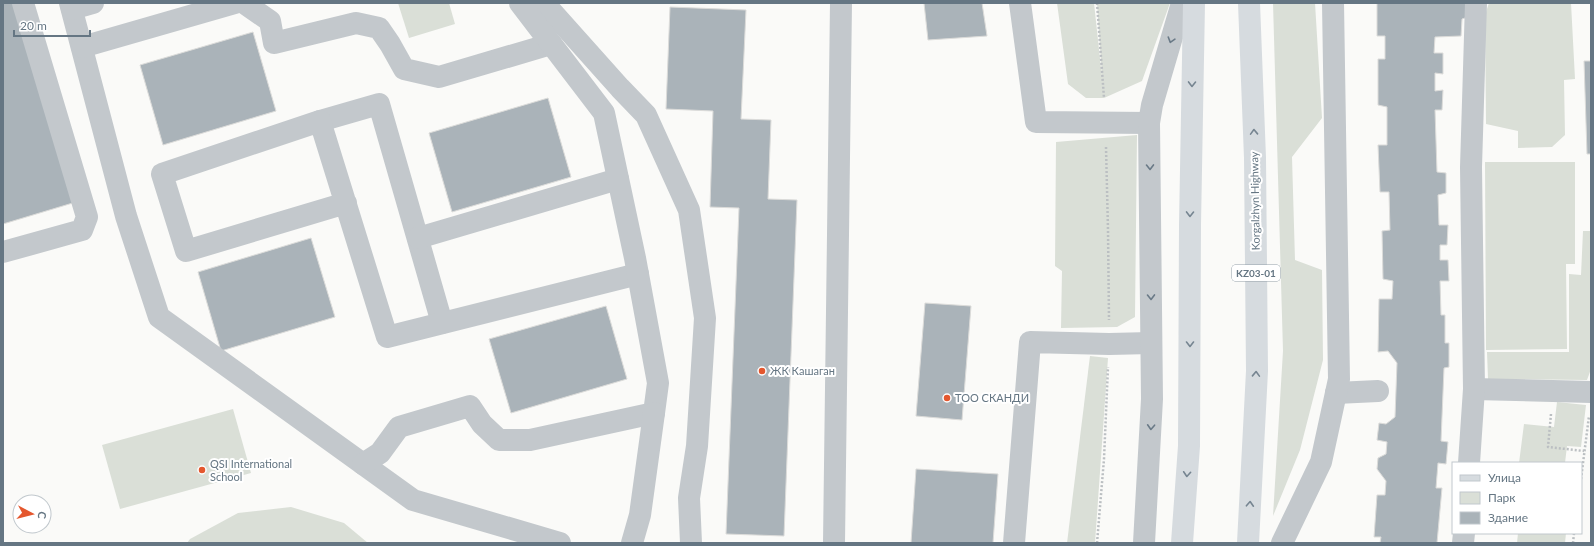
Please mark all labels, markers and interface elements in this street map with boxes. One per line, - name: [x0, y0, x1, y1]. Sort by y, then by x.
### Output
- scale bar: [14, 12, 90, 38]
- text: 20 m: [20, 18, 47, 33]
- one-way arrow: [1167, 37, 1176, 44]
- one-way arrow: [1188, 81, 1197, 87]
- one-way arrow: [1250, 129, 1258, 135]
- street label: Korgalzhyn Highway: [1247, 151, 1262, 250]
- one-way arrow: [1146, 164, 1154, 170]
- one-way arrow: [1186, 211, 1194, 217]
- road number: KZ03-01: [1232, 265, 1280, 281]
- one-way arrow: [1147, 294, 1155, 300]
- one-way arrow: [1186, 341, 1194, 347]
- place label: ЖК Кашаган: [770, 364, 835, 377]
- marker: ЖК Кашаган: [757, 366, 767, 376]
- one-way arrow: [1252, 371, 1261, 377]
- place label: ТОО СКАНДИ: [955, 391, 1029, 404]
- marker: ТОО СКАНДИ: [942, 393, 952, 403]
- one-way arrow: [1146, 424, 1155, 430]
- place label: QSI International School: [210, 457, 292, 483]
- legend: [1452, 462, 1582, 534]
- marker: QSI International School: [197, 465, 207, 475]
- text: Улица: [1488, 470, 1521, 485]
- one-way arrow: [1182, 471, 1191, 477]
- text: Парк: [1488, 490, 1516, 505]
- north arrow: [12, 494, 52, 534]
- one-way arrow: [1246, 501, 1255, 507]
- text: Здание: [1488, 510, 1528, 525]
- text: С: [35, 511, 49, 520]

